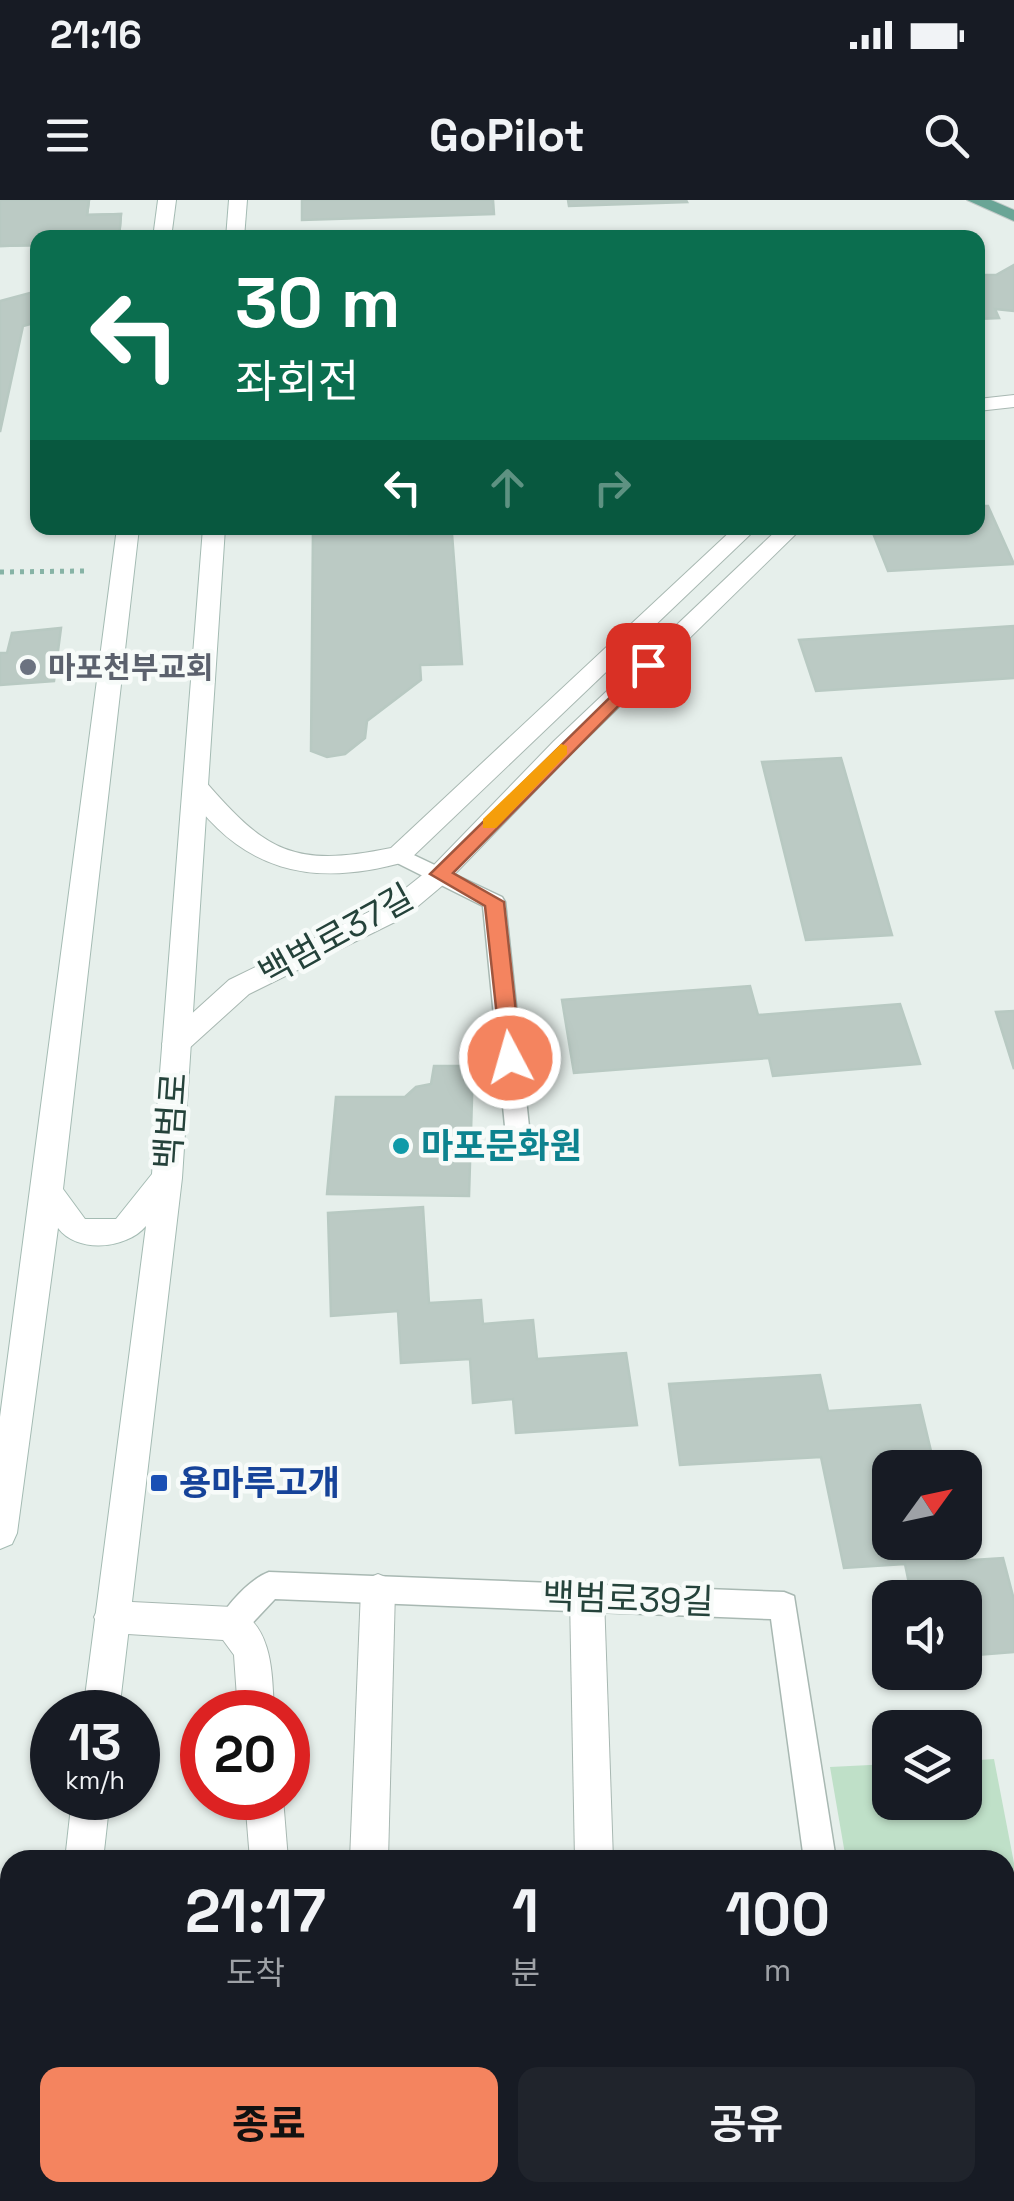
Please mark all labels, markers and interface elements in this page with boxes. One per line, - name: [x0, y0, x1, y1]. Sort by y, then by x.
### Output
- text: 21:16: [50, 11, 142, 59]
- text: GoPilot: [429, 107, 585, 164]
- icon: menu: [40, 108, 95, 163]
- icon: search: [919, 108, 974, 163]
- text: 30 m: [235, 258, 400, 347]
- icon: left: [70, 270, 200, 400]
- text: 좌회전: [235, 353, 359, 410]
- icon: left: [375, 460, 430, 515]
- icon: ahead: [480, 460, 535, 515]
- icon: right: [585, 460, 640, 515]
- pin: [606, 623, 691, 708]
- icon: arrive: [621, 638, 676, 693]
- place label: 마포천부교회: [48, 648, 214, 687]
- marker: 마포천부교회: [17, 656, 39, 678]
- street label: 백범로37길: [251, 875, 421, 995]
- position arrow: [458, 1006, 562, 1110]
- street label: 백범로: [146, 1071, 196, 1171]
- place label: 마포문화원: [421, 1124, 582, 1168]
- marker: 마포문화원: [390, 1135, 412, 1157]
- north arrow: [872, 1450, 982, 1560]
- map controls: [872, 1450, 982, 1820]
- place label: 용마루고개: [179, 1461, 340, 1505]
- marker: 용마루고개: [148, 1472, 170, 1494]
- street label: 백범로39길: [542, 1574, 714, 1624]
- button: sound: [872, 1580, 982, 1690]
- speed limit sign: 20: [180, 1690, 310, 1820]
- button: layers: [872, 1710, 982, 1820]
- text: 13: [69, 1711, 122, 1775]
- text: km/h: [65, 1764, 125, 1796]
- text: 21:17: [185, 1873, 326, 1950]
- text: 1: [512, 1873, 539, 1950]
- text: 100: [725, 1876, 830, 1953]
- text: m: [764, 1950, 791, 1990]
- text: 도착: [226, 1953, 285, 1993]
- text: 분: [511, 1953, 540, 1993]
- button: 종료: [40, 2067, 498, 2182]
- button: 공유: [518, 2067, 975, 2182]

